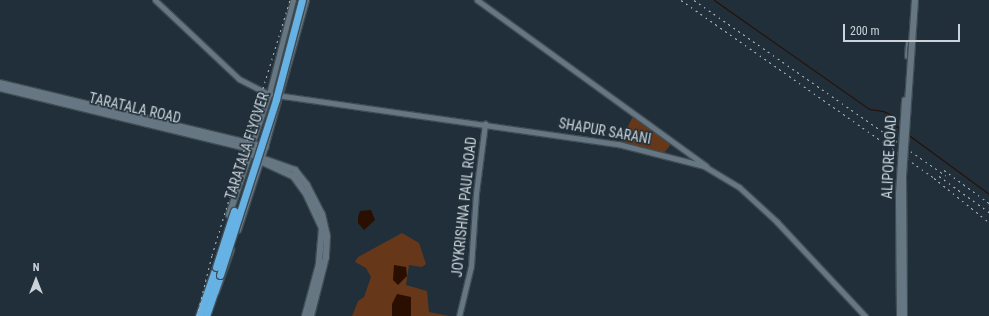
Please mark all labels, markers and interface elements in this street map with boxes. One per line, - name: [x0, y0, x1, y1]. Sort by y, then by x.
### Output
- scale bar: [845, 16, 962, 42]
- text: 200 m: [850, 24, 880, 38]
- street label: TARATALA ROAD: [87, 89, 183, 127]
- street label: TARATALA FLYOVER: [222, 90, 272, 202]
- street label: SHAPUR SARANI: [558, 115, 652, 147]
- street label: ALIPORE ROAD: [878, 115, 900, 199]
- street label: JOYKRISHNA PAUL ROAD: [448, 136, 480, 278]
- north arrow: [16, 260, 56, 300]
- text: N: [33, 261, 39, 274]

